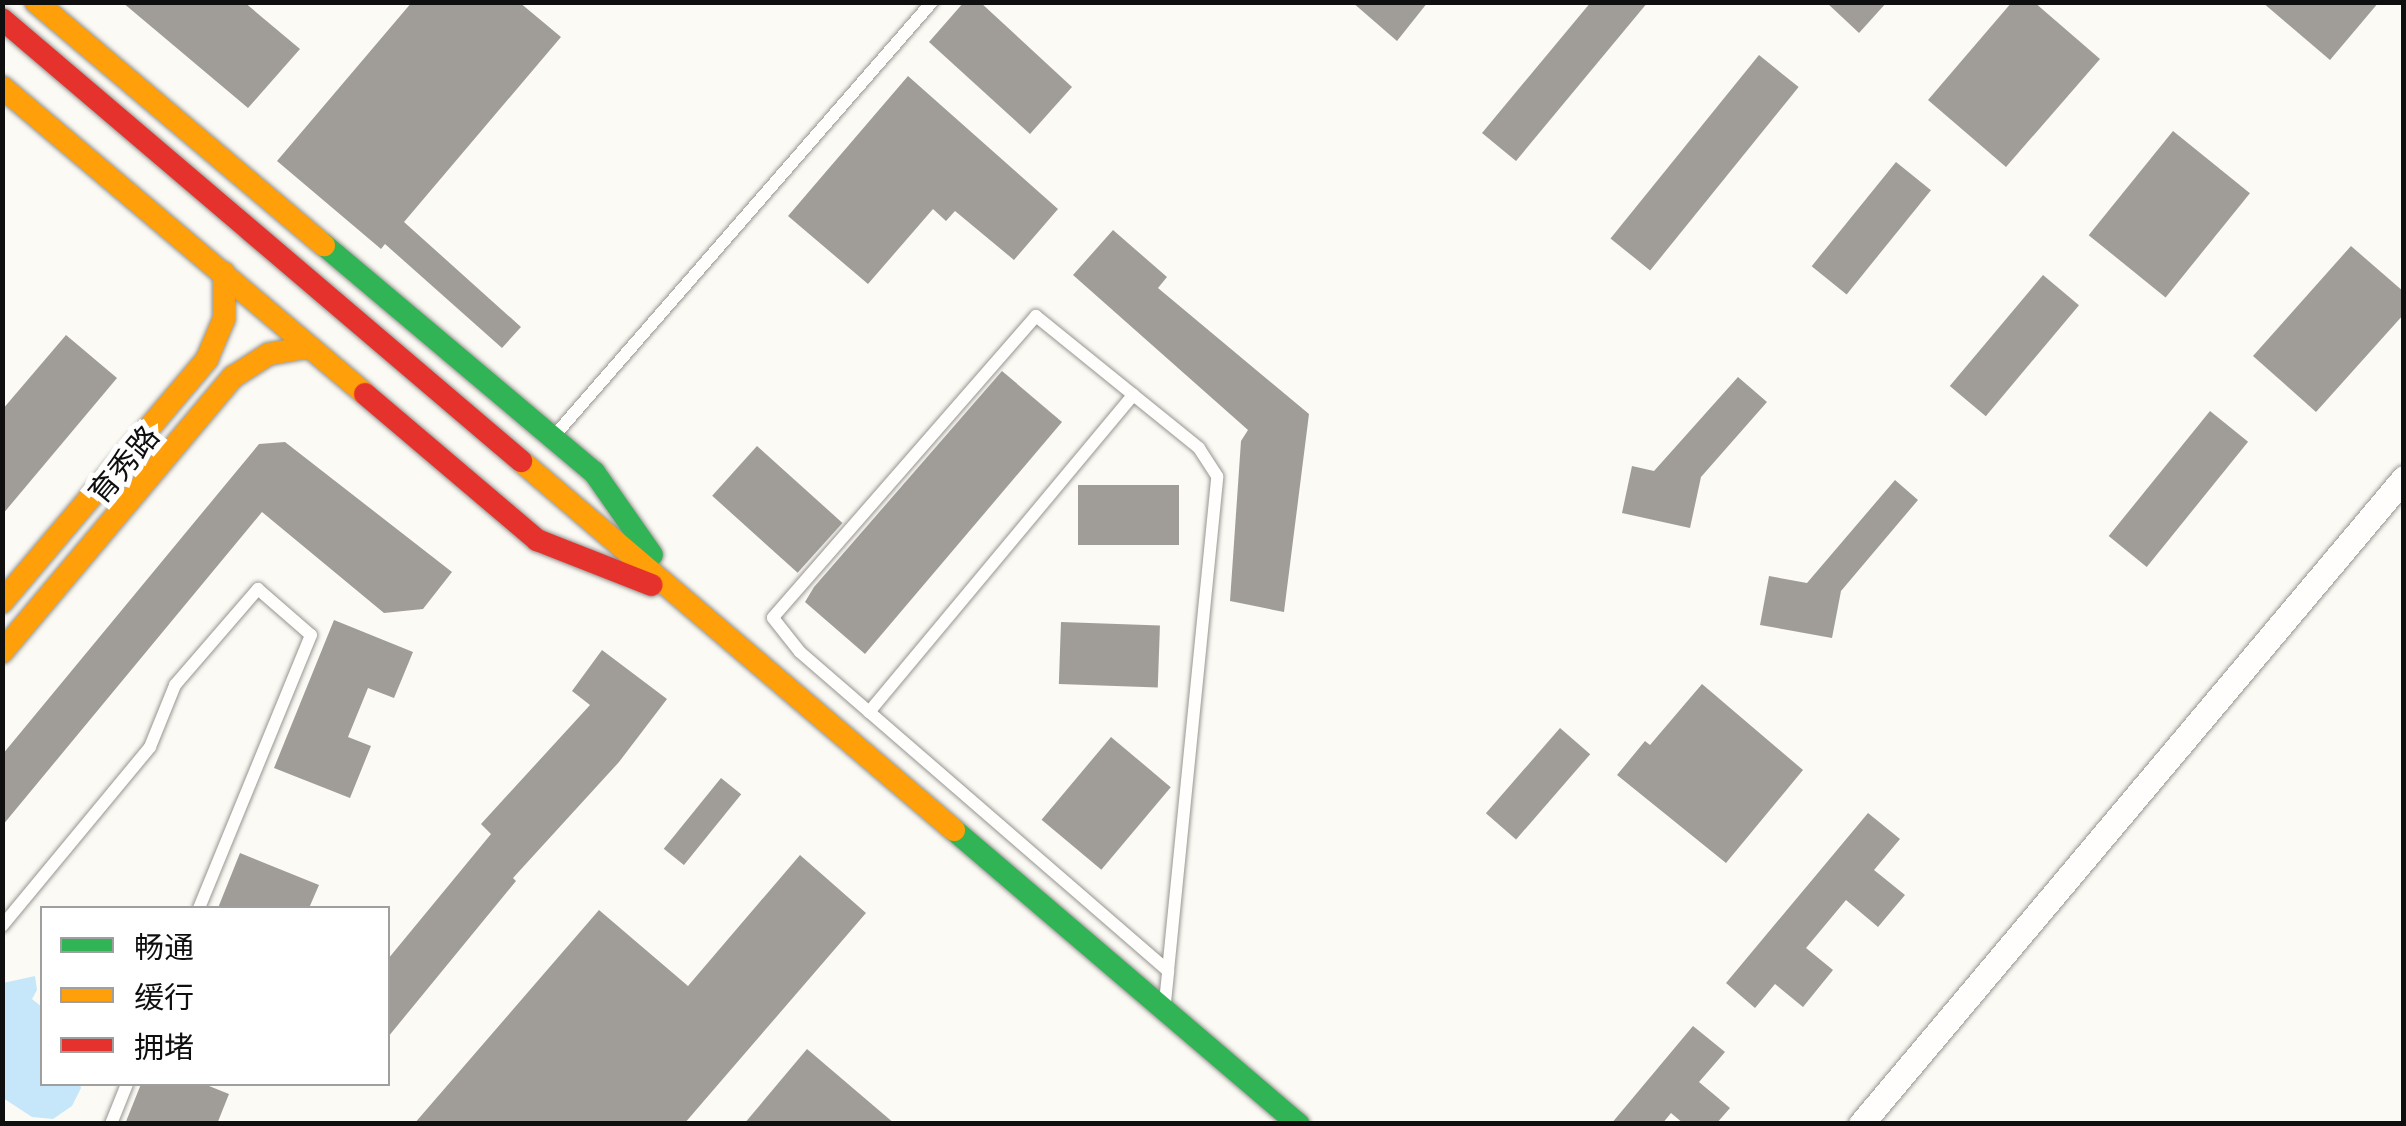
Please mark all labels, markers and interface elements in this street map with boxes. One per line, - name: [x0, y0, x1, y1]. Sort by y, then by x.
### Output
- street label: 育秀路: [79, 417, 165, 509]
- legend: [40, 906, 390, 1086]
- text: 畅通: [134, 923, 194, 967]
- text: 缓行: [134, 973, 194, 1017]
- text: 拥堵: [134, 1023, 194, 1067]

